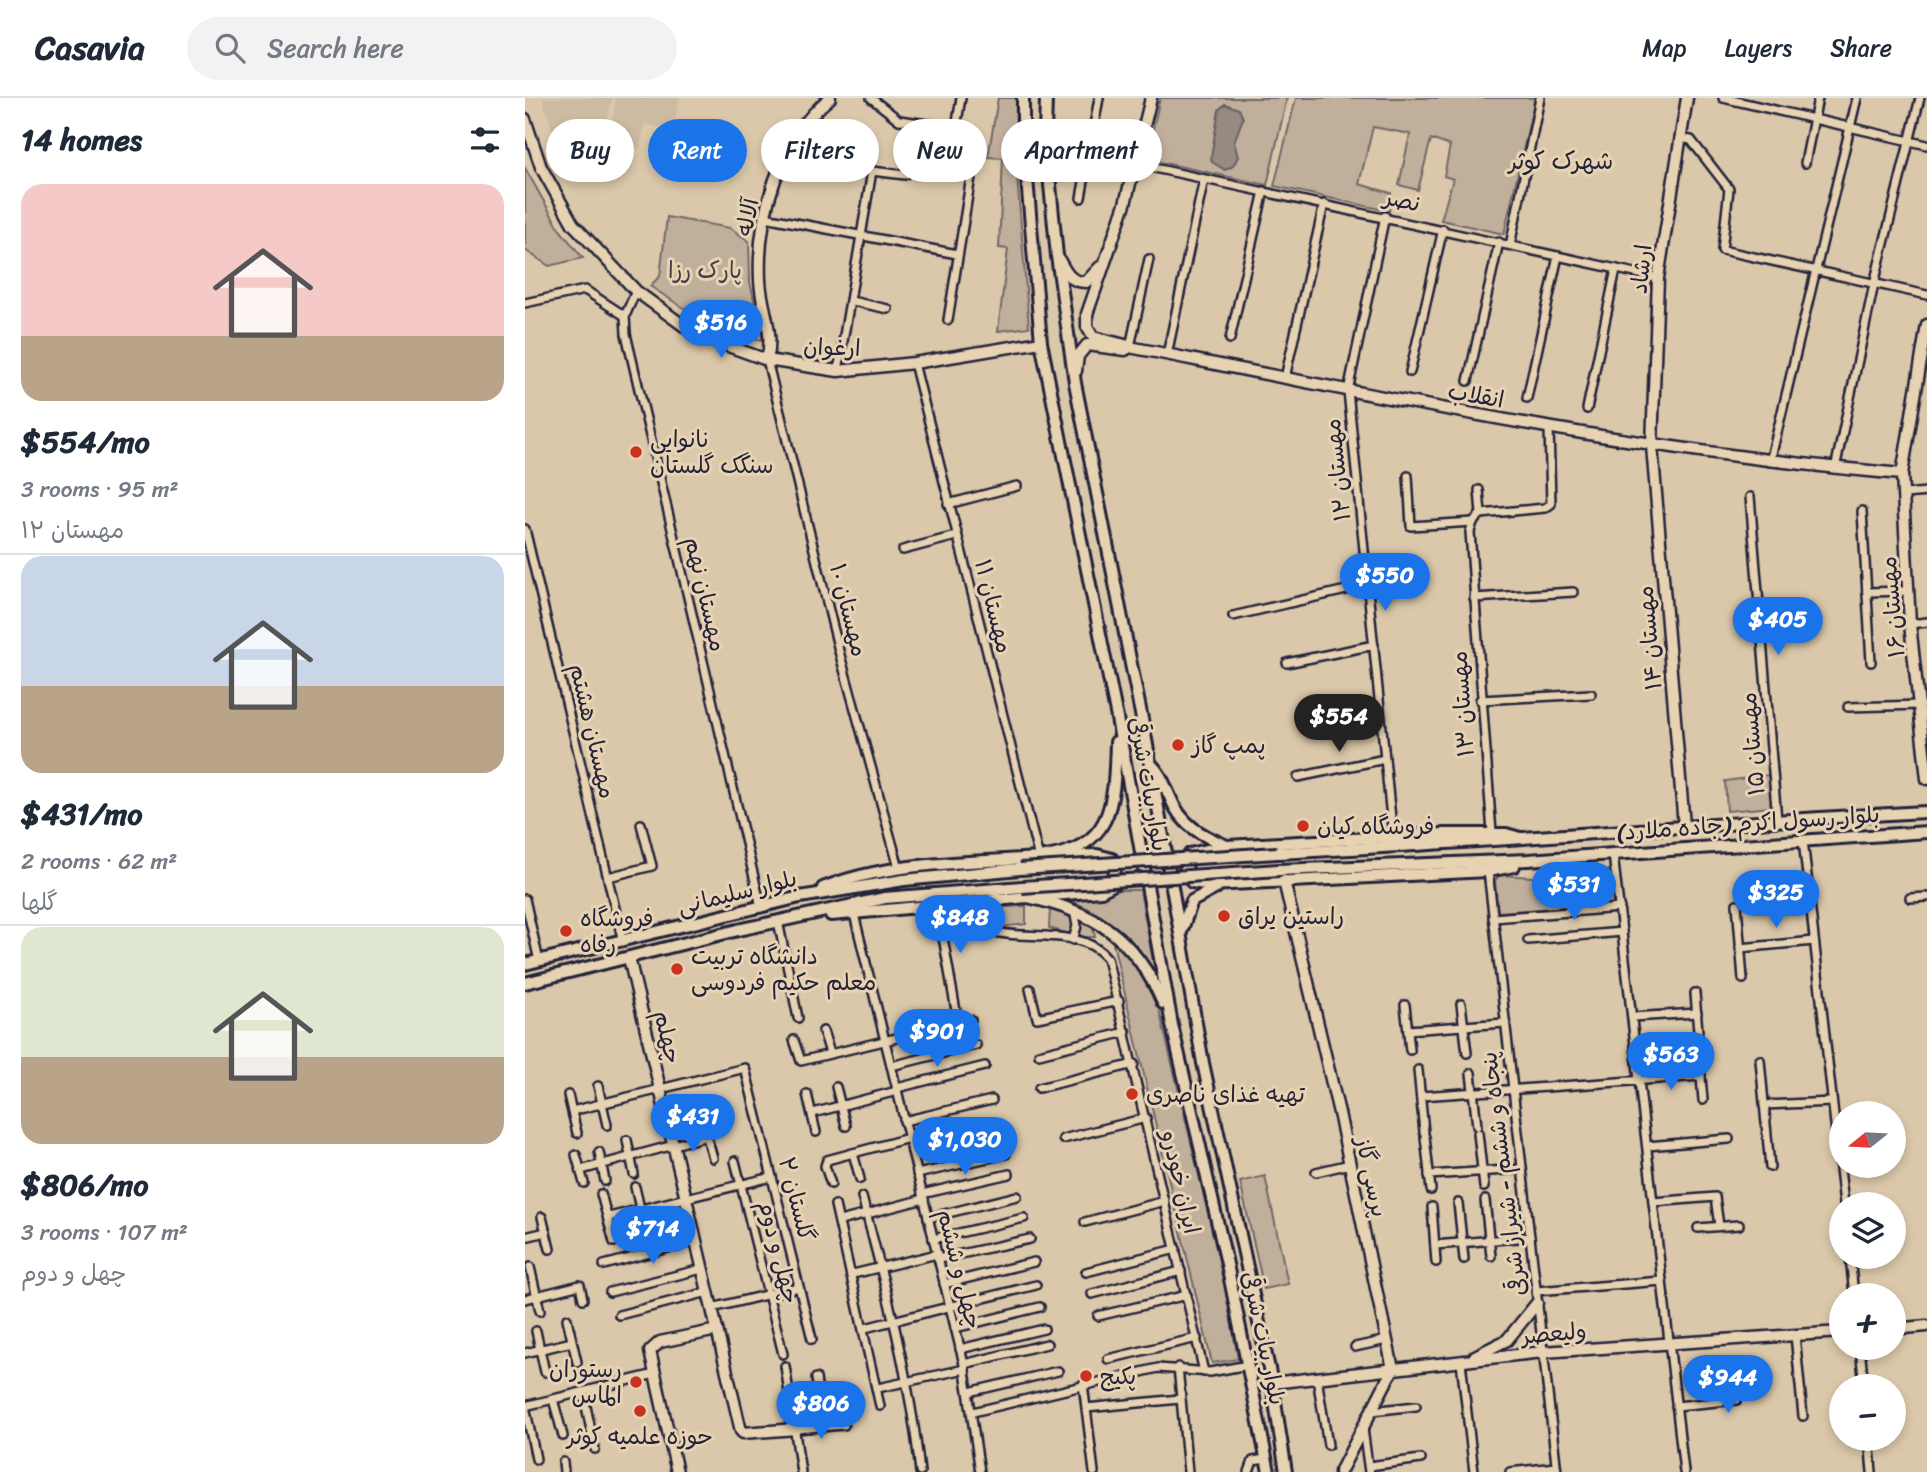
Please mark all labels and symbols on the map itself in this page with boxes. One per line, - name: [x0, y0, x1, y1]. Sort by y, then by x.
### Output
- district label: شهرک کوثر: [1507, 140, 1613, 182]
- street label: نصر: [1378, 176, 1424, 224]
- street label: آلاله: [723, 193, 772, 240]
- street label: ارشاد: [1619, 242, 1664, 296]
- park label: پارک رزا: [668, 250, 742, 291]
- pin: $516: [680, 300, 762, 360]
- street label: ارغوان: [802, 326, 861, 369]
- street label: انقلاب: [1444, 370, 1507, 421]
- street label: مهستان ۱۲: [1312, 417, 1363, 523]
- place label: نانوایی سنگک گلستان: [650, 419, 774, 486]
- marker: نانوایی سنگک گلستان: [628, 444, 644, 460]
- street label: مهستان نهم: [672, 533, 739, 656]
- pin: $550: [1344, 554, 1426, 613]
- street label: مهستان ۱۱: [962, 555, 1025, 658]
- street label: مهستان ۱۶: [1868, 555, 1917, 659]
- street label: مهستان ۱۰: [817, 559, 880, 661]
- street label: مهستان ۱۴: [1625, 584, 1674, 692]
- pin: $405: [1737, 598, 1819, 657]
- street label: مهستان ۱۳: [1438, 649, 1487, 758]
- street label: مهستان هشتم: [557, 660, 628, 803]
- street label: مهستان ۱۵: [1728, 691, 1777, 797]
- pin: $554: [1298, 694, 1380, 754]
- street label: بلوار بیات شرقی: [1117, 714, 1181, 855]
- place label: پمپ گاز: [1190, 725, 1266, 766]
- marker: پمپ گاز: [1170, 737, 1186, 753]
- street label: بلوار رسول اکرم (جاده ملارد): [1615, 794, 1881, 853]
- place label: فروشگاه کیان: [1317, 806, 1434, 847]
- marker: فروشگاه کیان: [1295, 818, 1311, 834]
- street label: بلوار سلیمانی: [673, 858, 801, 927]
- pin: $531: [1533, 862, 1615, 922]
- pin: $325: [1735, 870, 1817, 930]
- pin: $848: [919, 896, 1001, 955]
- place label: راستین یراق: [1238, 896, 1344, 937]
- place label: فروشگاه رفاه: [580, 898, 654, 965]
- marker: راستین یراق: [1216, 908, 1232, 924]
- marker: فروشگاه رفاه: [558, 923, 574, 939]
- place label: دانشگاه تربیت معلم حکیم فردوسی: [691, 936, 876, 1003]
- marker: دانشگاه تربیت معلم حکیم فردوسی: [669, 961, 685, 977]
- street label: چهلم: [641, 1006, 694, 1068]
- pin: $901: [896, 1010, 978, 1069]
- pin: $563: [1630, 1032, 1712, 1092]
- street label: پنجاه و ششم - شیراز شرقی: [1468, 1049, 1539, 1299]
- place label: تهیه غذای ناصری: [1146, 1074, 1305, 1115]
- marker: تهیه غذای ناصری: [1124, 1086, 1140, 1102]
- pin: $431: [652, 1094, 734, 1154]
- north arrow: [1829, 1101, 1906, 1178]
- pin: $1,030: [908, 1118, 1022, 1177]
- street label: ایران خودرو: [1148, 1124, 1212, 1238]
- street label: پرسی گاز: [1343, 1131, 1400, 1221]
- street label: گلستان ۲: [766, 1152, 827, 1246]
- street label: چهل و دوم: [746, 1196, 811, 1308]
- street label: چهل و ششم: [925, 1205, 994, 1334]
- pin: $714: [612, 1206, 694, 1266]
- street label: بلوار بیات شرقی: [1229, 1267, 1298, 1409]
- street label: ولیعصر: [1518, 1310, 1588, 1357]
- place label: رستوران الماس: [549, 1349, 622, 1416]
- place label: پکیج: [1100, 1356, 1136, 1397]
- pin: $944: [1687, 1356, 1769, 1415]
- marker: پکیج: [1078, 1368, 1094, 1384]
- marker: رستوران الماس: [628, 1374, 644, 1390]
- pin: $806: [780, 1382, 862, 1441]
- marker: حوزه علمیه کوثر: [632, 1403, 648, 1419]
- place label: حوزه علمیه کوثر: [565, 1416, 713, 1457]

